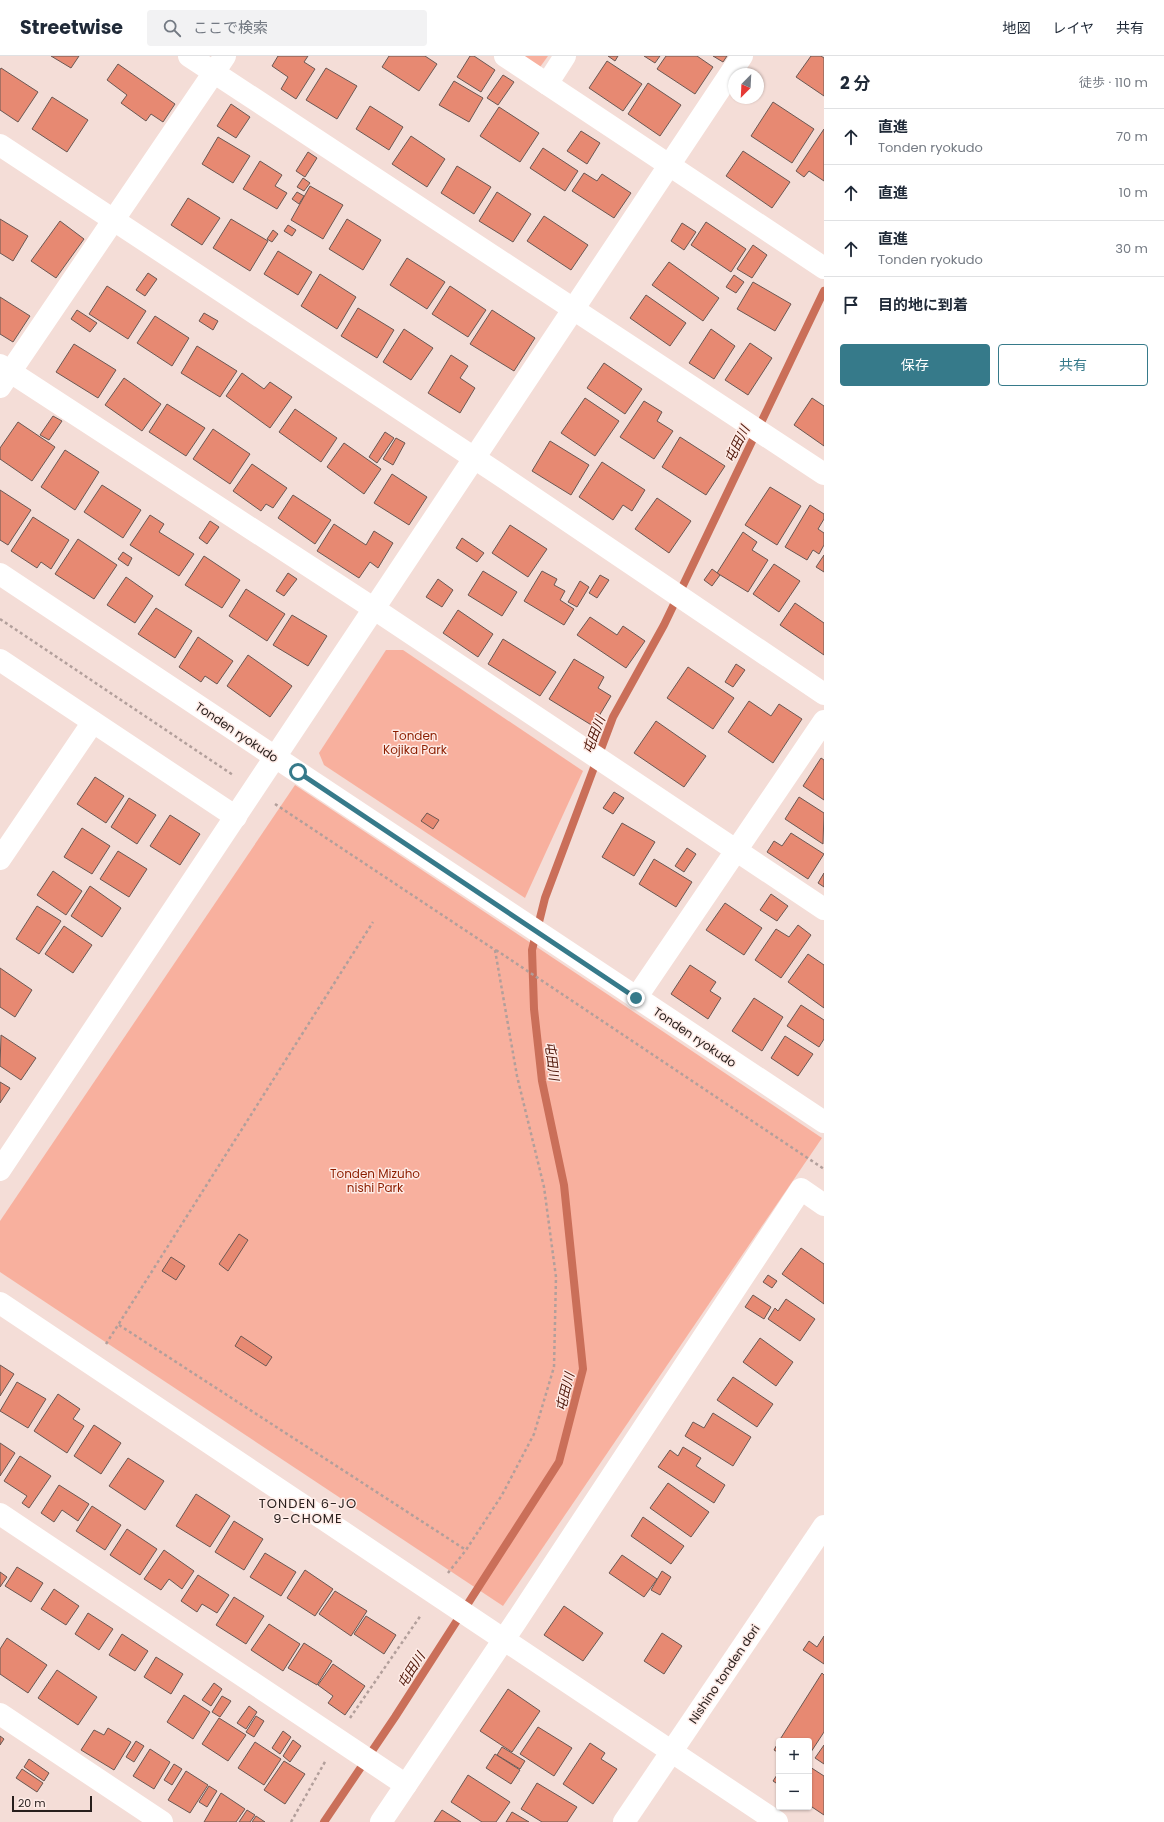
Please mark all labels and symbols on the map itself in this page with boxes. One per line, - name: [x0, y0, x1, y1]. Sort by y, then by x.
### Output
- north arrow: [728, 68, 764, 104]
- water label: 屯田川: [720, 421, 755, 466]
- street label: Tonden ryokudo: [192, 698, 282, 766]
- water label: 屯田川: [578, 712, 611, 757]
- park label: Tonden Kojika Park: [383, 727, 448, 758]
- route start: [289, 763, 307, 781]
- route end: [627, 989, 645, 1007]
- street label: Tonden ryokudo: [650, 1003, 740, 1071]
- water label: 屯田川: [540, 1040, 564, 1083]
- park label: Tonden Mizuho nishi Park: [330, 1165, 420, 1196]
- water label: 屯田川: [551, 1369, 579, 1413]
- district label: TONDEN 6-JO 9-CHOME: [259, 1494, 357, 1528]
- street label: Nishino tonden dori: [684, 1621, 764, 1727]
- water label: 屯田川: [392, 1647, 431, 1692]
- scale bar: [12, 1794, 92, 1813]

